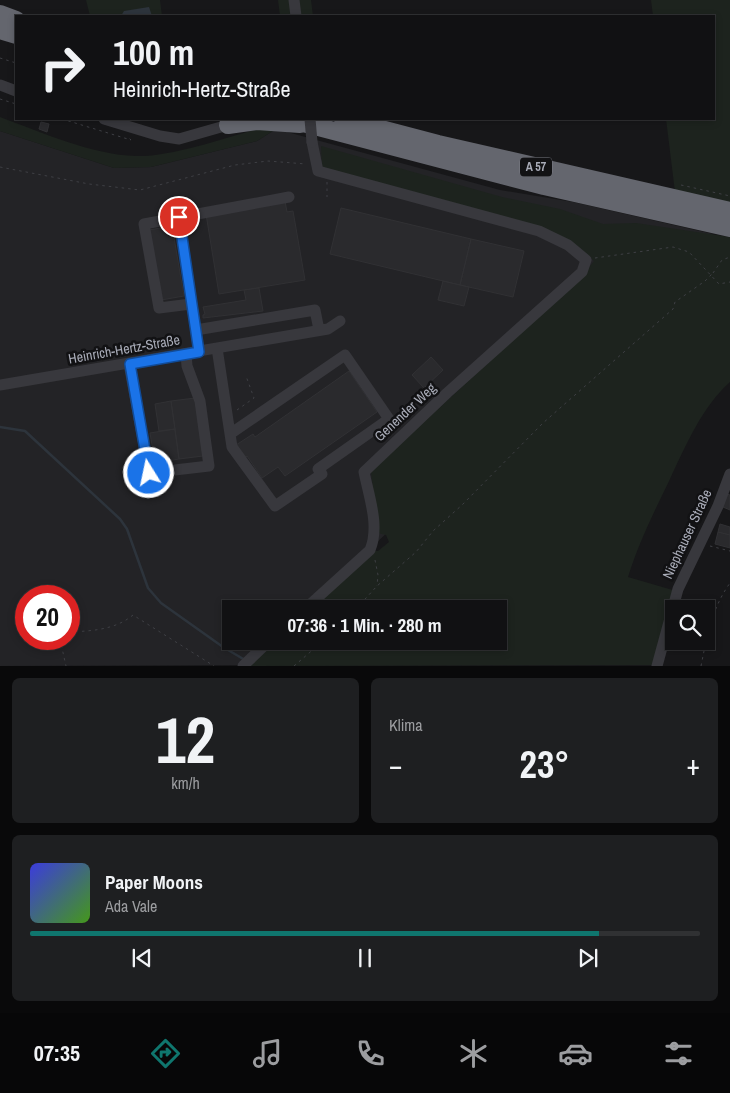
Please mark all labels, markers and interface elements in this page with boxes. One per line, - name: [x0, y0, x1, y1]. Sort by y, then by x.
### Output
- text: 100 m: [113, 29, 194, 76]
- icon: right: [30, 35, 95, 100]
- text: Heinrich-Hertz-Straße: [113, 74, 290, 104]
- road number: A 57: [520, 158, 552, 176]
- pin: [158, 196, 200, 238]
- icon: arrive: [165, 203, 193, 231]
- street label: Heinrich-Hertz-Straße: [67, 330, 181, 368]
- street label: Genender Weg: [370, 379, 440, 445]
- position arrow: [122, 446, 174, 498]
- street label: Niephauser Straße: [658, 486, 716, 582]
- speed limit sign: 20: [15, 585, 80, 650]
- map controls: [665, 600, 715, 650]
- button: search: [665, 600, 715, 650]
- text: 07:36 · 1 Min. · 280 m: [287, 612, 442, 638]
- text: 12: [156, 696, 215, 783]
- text: Klima: [389, 714, 423, 736]
- text: 23°: [520, 739, 569, 790]
- text: −: [389, 746, 402, 784]
- text: +: [687, 746, 700, 784]
- text: km/h: [171, 772, 200, 794]
- text: Paper Moons: [105, 869, 203, 895]
- text: Ada Vale: [105, 895, 157, 917]
- icon: previous: [128, 944, 156, 972]
- icon: pause: [351, 944, 379, 972]
- icon: next: [574, 944, 602, 972]
- icon: directions: [148, 1036, 183, 1071]
- icon: music: [250, 1036, 285, 1071]
- icon: phone: [353, 1036, 388, 1071]
- icon: climate: [456, 1036, 491, 1071]
- icon: car: [558, 1036, 593, 1071]
- icon: filters: [661, 1036, 696, 1071]
- text: 07:35: [34, 1038, 80, 1068]

